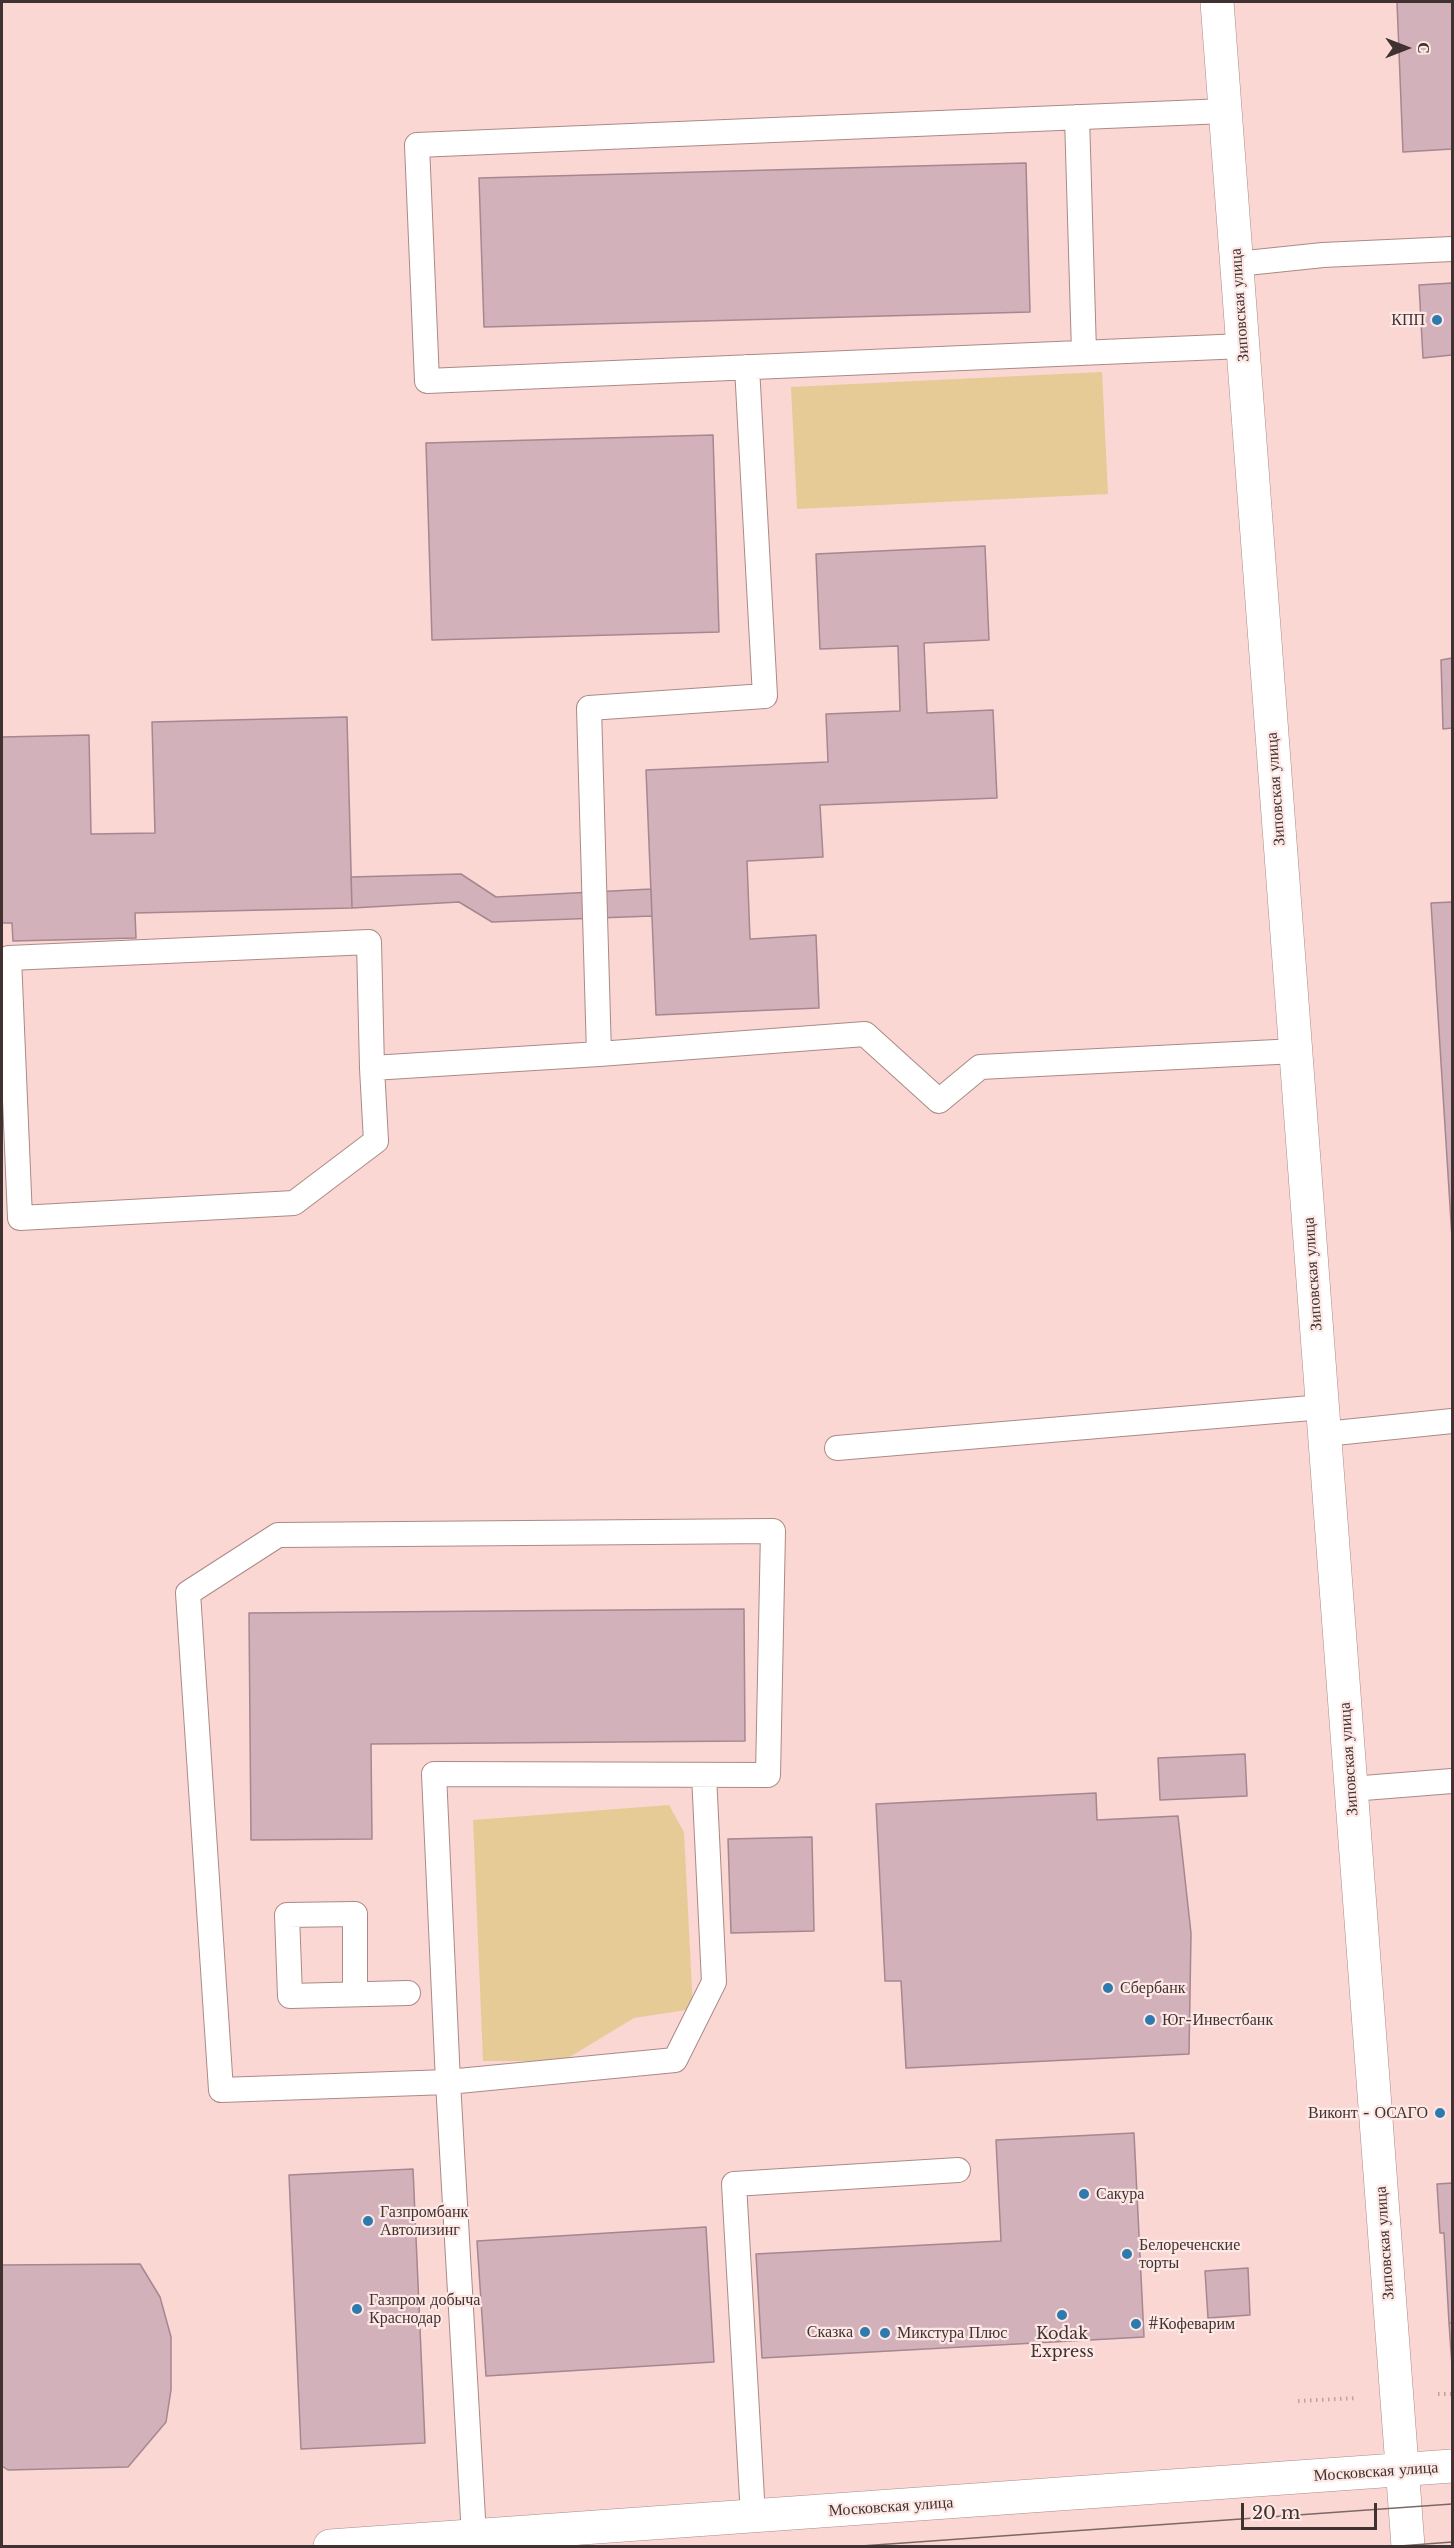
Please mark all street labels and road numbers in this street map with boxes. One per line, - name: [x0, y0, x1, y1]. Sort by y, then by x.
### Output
- street label: Зиповская улица: [1226, 248, 1254, 362]
- street label: Зиповская улица: [1262, 732, 1290, 846]
- street label: Зиповская улица: [1299, 1217, 1327, 1331]
- street label: Зиповская улица: [1335, 1702, 1363, 1816]
- street label: Зиповская улица: [1371, 2186, 1399, 2300]
- street label: Московская улица: [1313, 2458, 1439, 2486]
- street label: Московская улица: [828, 2493, 954, 2521]

